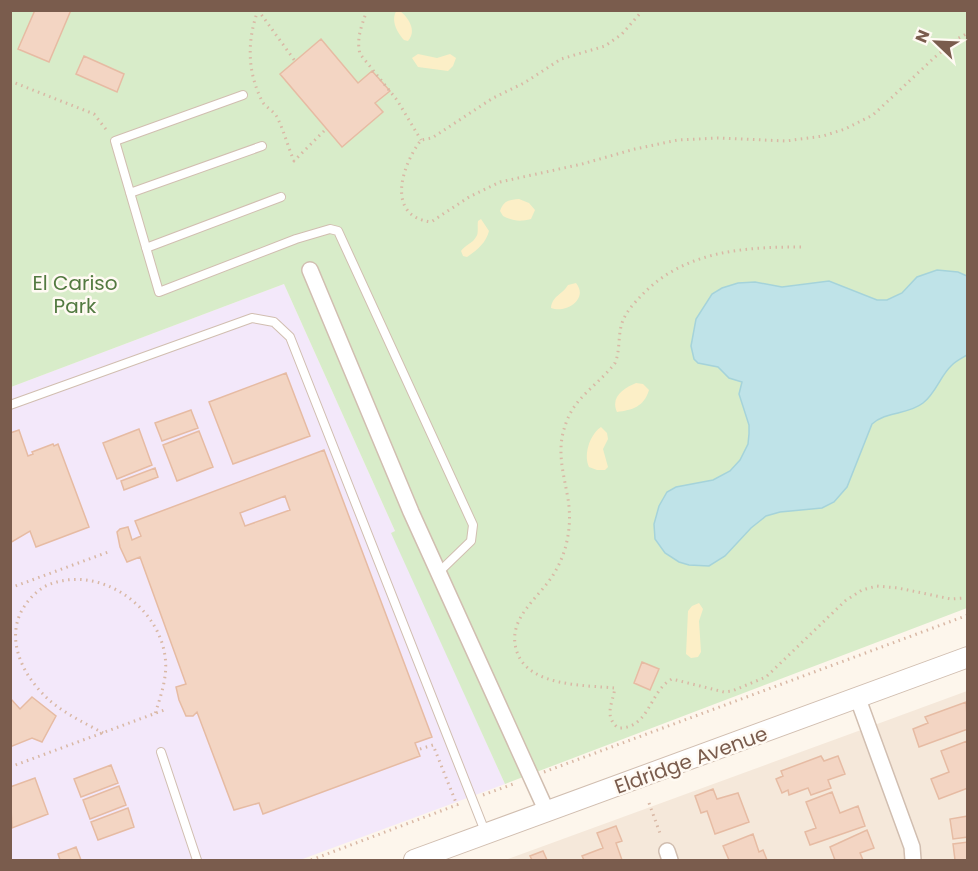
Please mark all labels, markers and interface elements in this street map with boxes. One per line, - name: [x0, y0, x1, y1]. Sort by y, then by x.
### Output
- north arrow: [906, 12, 966, 72]
- text: N: [910, 26, 936, 46]
- park label: El Cariso Park: [32, 269, 118, 320]
- street label: Eldridge Avenue: [611, 719, 771, 801]

